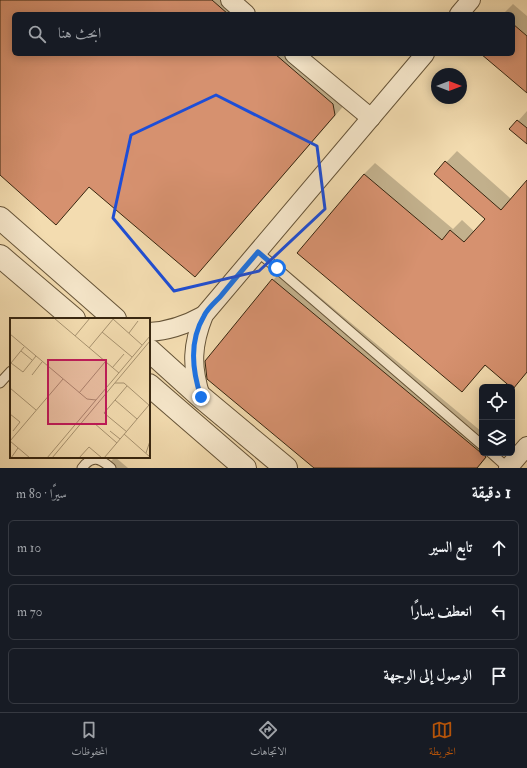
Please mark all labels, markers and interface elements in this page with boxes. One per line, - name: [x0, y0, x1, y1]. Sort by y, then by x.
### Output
- search box: [12, 12, 515, 56]
- icon: search: [26, 23, 48, 45]
- text: ابحث هنا: [58, 24, 101, 43]
- north arrow: [431, 68, 467, 104]
- route start: [268, 259, 286, 277]
- inset map: [10, 318, 150, 458]
- map controls: [479, 384, 515, 456]
- button: locate: [479, 384, 515, 420]
- route end: [192, 388, 210, 406]
- button: layers: [479, 420, 515, 456]
- text: 1 دقيقة: [472, 482, 511, 503]
- text: سيرًا · 80 m: [16, 486, 67, 502]
- icon: ahead: [488, 537, 510, 559]
- text: تابع السير: [430, 538, 472, 557]
- text: 10 m: [17, 540, 41, 556]
- icon: left: [488, 601, 510, 623]
- text: انعطف يسارًا: [411, 602, 472, 621]
- text: 70 m: [17, 604, 42, 620]
- icon: arrive: [488, 665, 510, 687]
- text: الوصول إلى الوجهة: [384, 666, 472, 685]
- tab: المحفوظات: [71, 719, 107, 762]
- tab: الاتجاهات: [250, 719, 287, 762]
- tab: الخريطة: [429, 719, 456, 762]

